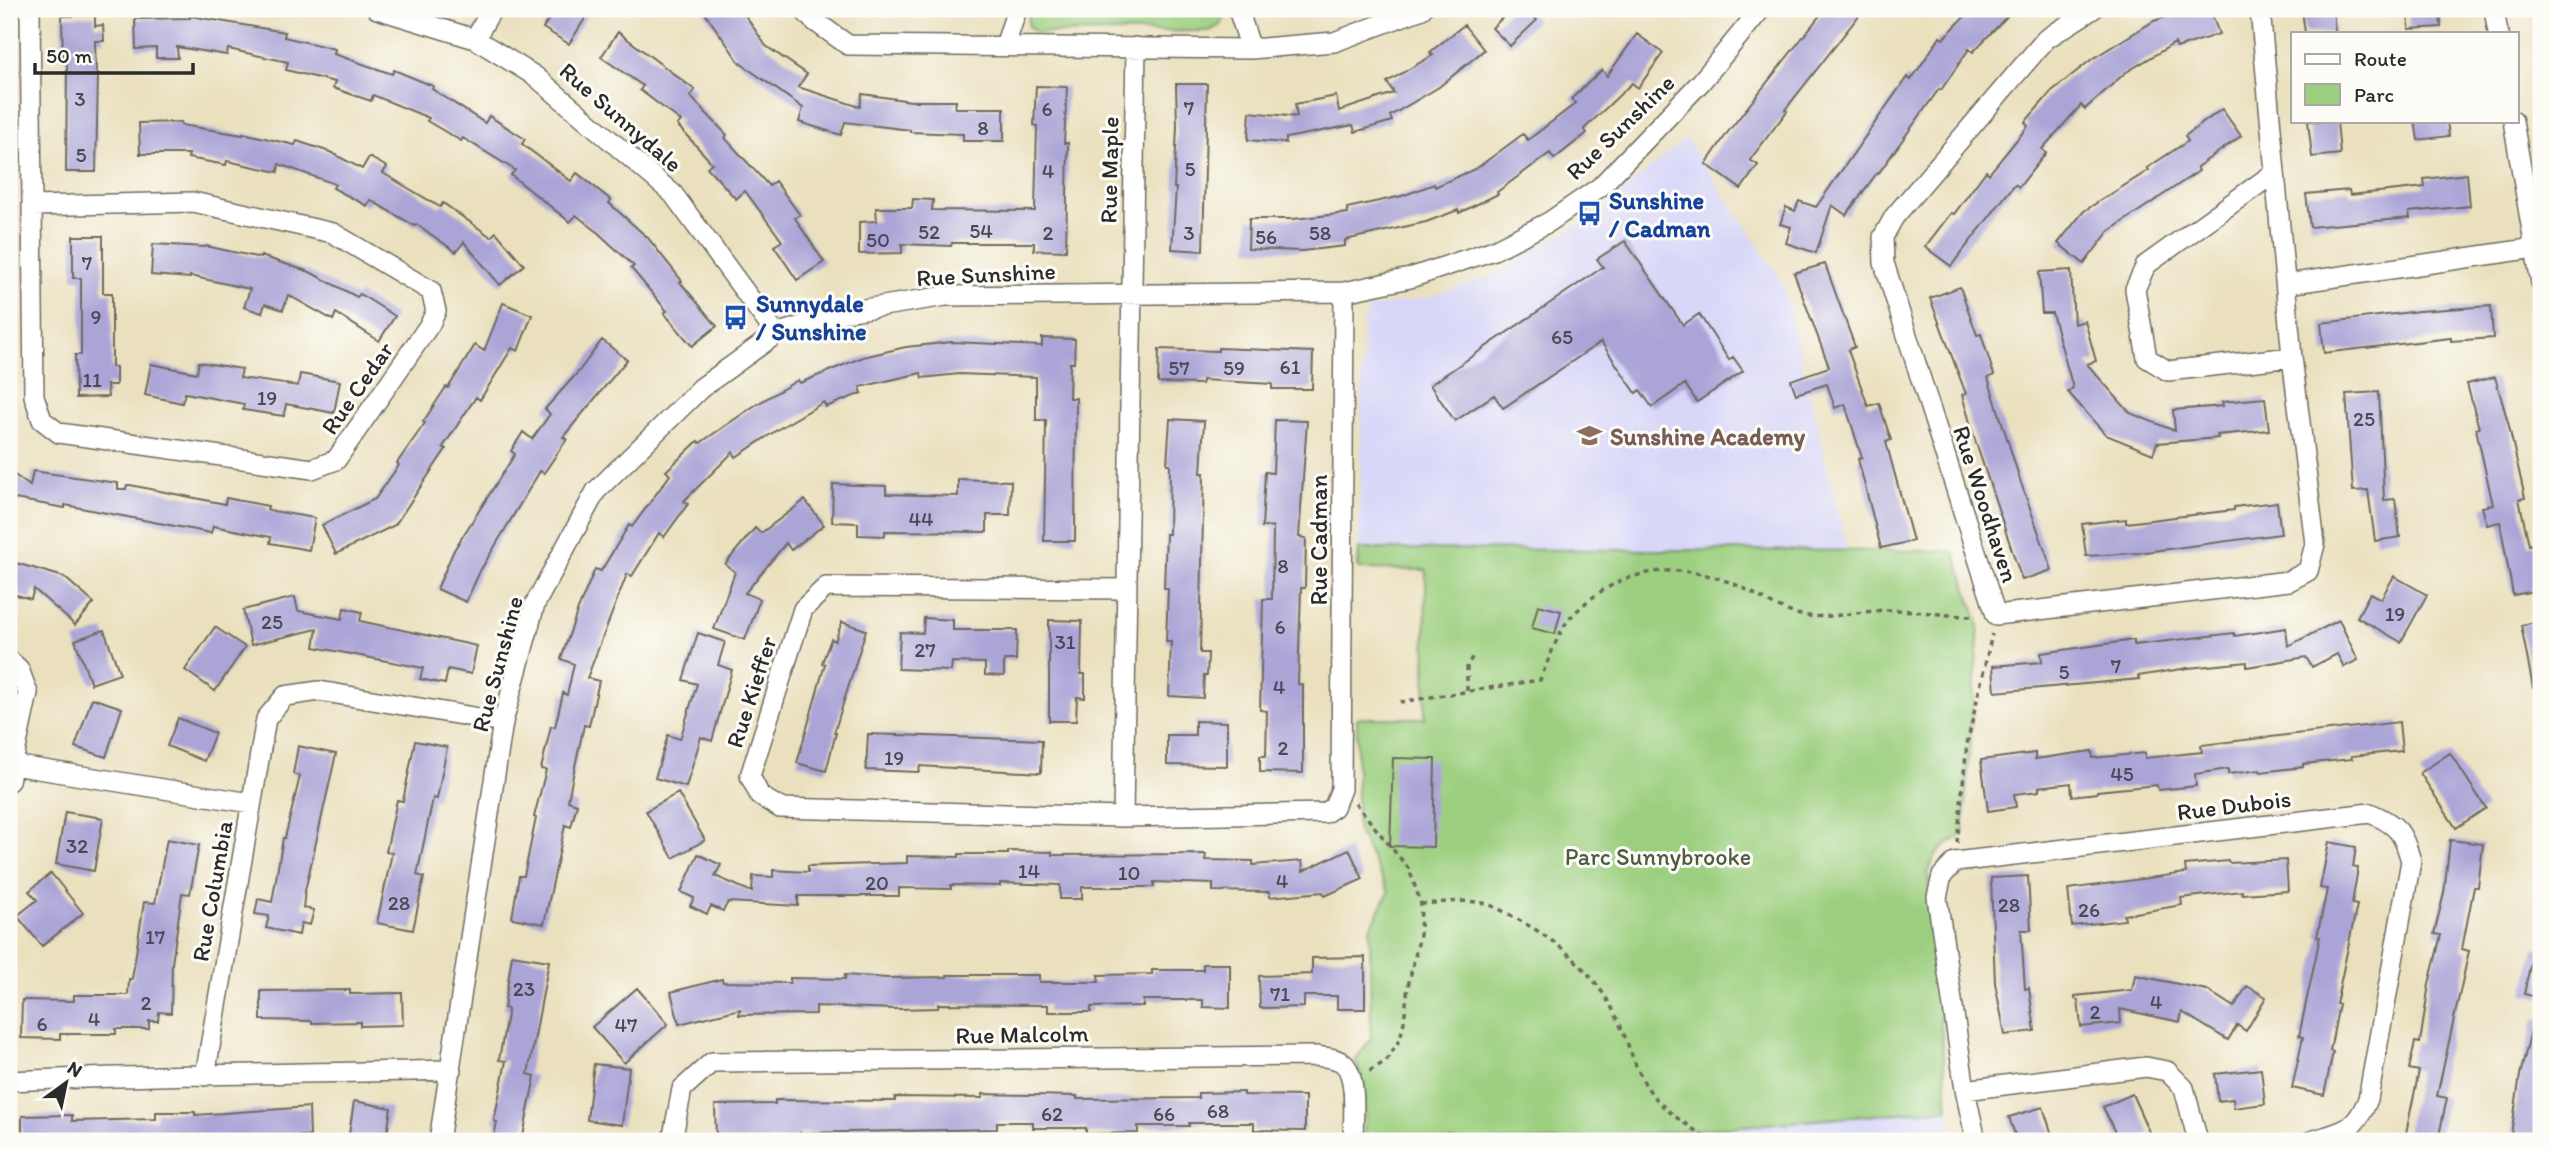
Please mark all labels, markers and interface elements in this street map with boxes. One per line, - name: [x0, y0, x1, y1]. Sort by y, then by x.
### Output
- scale bar: [35, 32, 192, 76]
- legend: [2291, 32, 2518, 122]
- text: 50 m: [46, 43, 93, 68]
- text: Route: [2354, 46, 2407, 71]
- street label: Rue Sunnydale: [554, 56, 688, 178]
- street label: Rue Sunshine: [1560, 68, 1680, 186]
- text: Parc: [2354, 82, 2394, 107]
- house number: 3: [74, 86, 86, 111]
- house number: 7: [1184, 95, 1194, 120]
- house number: 6: [1041, 96, 1053, 121]
- house number: 8: [977, 115, 989, 140]
- street label: Rue Maple: [1094, 116, 1124, 224]
- house number: 5: [75, 142, 87, 167]
- house number: 5: [1184, 156, 1196, 181]
- house number: 4: [1042, 158, 1055, 183]
- place label: Sunshine / Cadman: [1608, 186, 1711, 243]
- bus stop icon: Sunshine / Cadman: [1575, 200, 1603, 228]
- house number: 54: [969, 218, 993, 243]
- house number: 52: [918, 219, 940, 244]
- house number: 2: [1042, 220, 1054, 245]
- house number: 3: [1183, 220, 1195, 245]
- house number: 58: [1309, 220, 1331, 245]
- house number: 56: [1255, 224, 1277, 249]
- house number: 50: [866, 227, 890, 252]
- house number: 7: [82, 250, 92, 275]
- street label: Rue Sunshine: [916, 256, 1056, 292]
- place label: Sunnydale / Sunshine: [755, 289, 867, 346]
- bus stop icon: Sunnydale / Sunshine: [722, 303, 750, 331]
- house number: 9: [91, 304, 101, 329]
- house number: 65: [1551, 324, 1573, 349]
- street label: Rue Cedar: [315, 336, 399, 440]
- house number: 61: [1280, 354, 1301, 379]
- house number: 57: [1168, 355, 1190, 380]
- house number: 59: [1223, 355, 1245, 380]
- house number: 11: [82, 367, 102, 392]
- house number: 19: [257, 385, 277, 410]
- house number: 25: [2353, 406, 2375, 431]
- school or university icon: Sunshine Academy: [1576, 422, 1604, 450]
- place label: Sunshine Academy: [1610, 422, 1806, 452]
- street label: Rue Woodhaven: [1947, 422, 2025, 586]
- street label: Rue Cadman: [1304, 474, 1333, 606]
- house number: 44: [908, 506, 934, 531]
- house number: 8: [1277, 553, 1289, 578]
- street label: Rue Sunshine: [465, 593, 529, 735]
- house number: 19: [2385, 601, 2405, 626]
- house number: 25: [261, 609, 283, 634]
- house number: 6: [1274, 614, 1286, 639]
- house number: 31: [1054, 629, 1076, 654]
- street label: Rue Kieffer: [719, 632, 783, 751]
- house number: 27: [914, 637, 936, 662]
- house number: 7: [2111, 653, 2121, 678]
- house number: 5: [2058, 659, 2070, 684]
- house number: 4: [1273, 674, 1286, 699]
- house number: 2: [1277, 735, 1289, 760]
- house number: 19: [884, 745, 904, 770]
- house number: 45: [2110, 761, 2134, 786]
- street label: Rue Dubois: [2175, 784, 2293, 826]
- street label: Rue Columbia: [185, 818, 239, 964]
- house number: 32: [66, 833, 88, 858]
- park label: Parc Sunnybrooke: [1565, 842, 1751, 871]
- house number: 14: [1018, 858, 1041, 883]
- house number: 10: [1118, 860, 1140, 885]
- house number: 4: [1276, 868, 1289, 893]
- house number: 20: [865, 870, 889, 895]
- house number: 28: [388, 890, 410, 915]
- house number: 28: [1998, 892, 2020, 917]
- house number: 26: [2078, 897, 2100, 922]
- house number: 17: [145, 924, 165, 949]
- house number: 23: [513, 976, 535, 1001]
- house number: 71: [1270, 981, 1290, 1006]
- house number: 4: [2150, 989, 2163, 1014]
- house number: 2: [140, 990, 152, 1015]
- house number: 2: [2089, 999, 2101, 1024]
- house number: 4: [88, 1006, 101, 1031]
- house number: 6: [36, 1011, 48, 1036]
- house number: 47: [614, 1012, 638, 1037]
- street label: Rue Malcolm: [955, 1018, 1089, 1050]
- north arrow: [32, 1048, 102, 1118]
- text: N: [63, 1056, 87, 1082]
- house number: 68: [1207, 1098, 1229, 1123]
- house number: 62: [1041, 1101, 1063, 1126]
- house number: 66: [1153, 1101, 1175, 1126]

